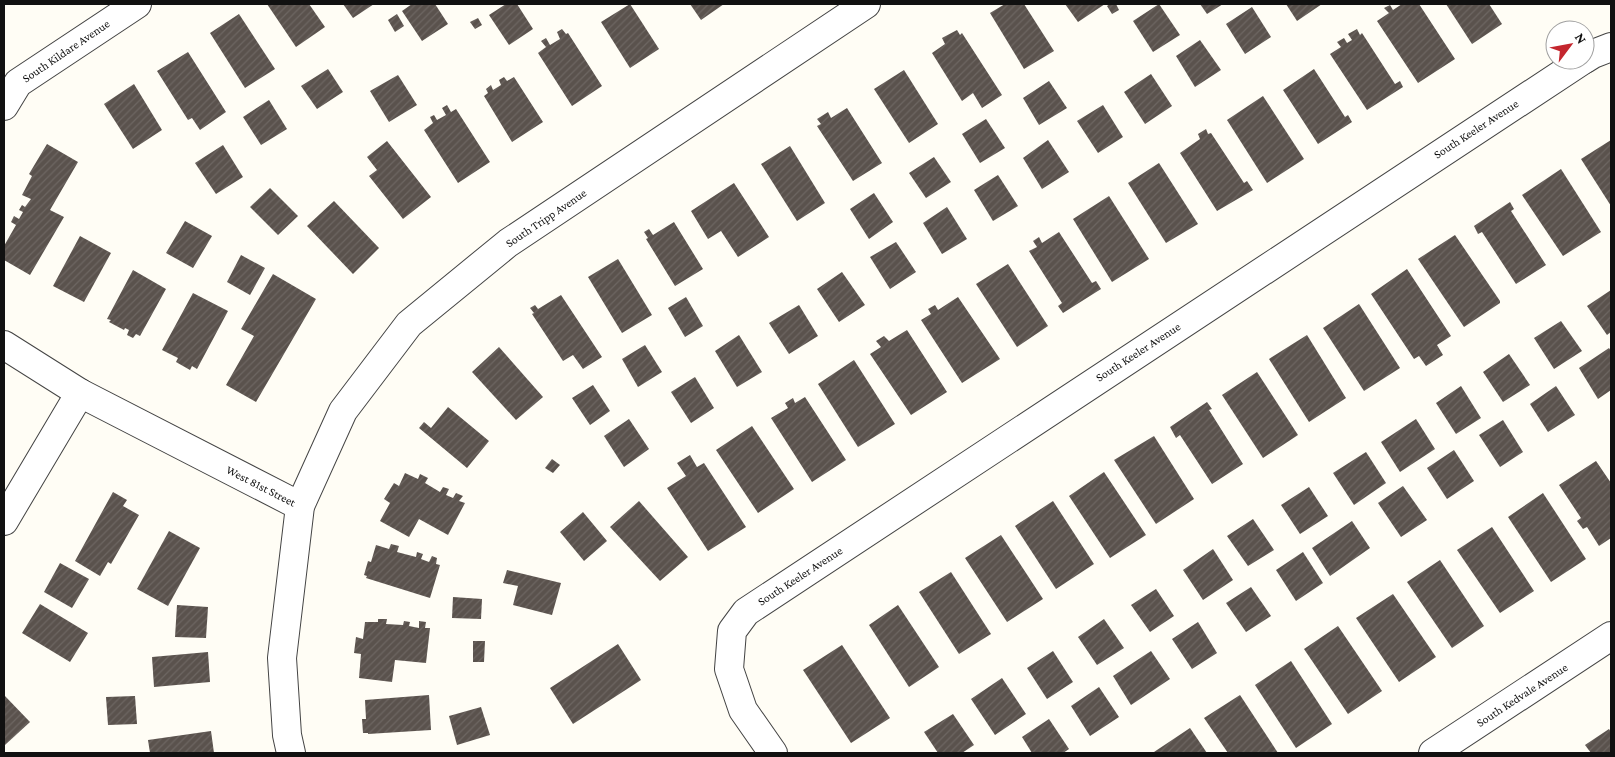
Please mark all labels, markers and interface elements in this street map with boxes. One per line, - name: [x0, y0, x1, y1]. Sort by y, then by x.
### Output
- street label: South Kildare Avenue: [20, 17, 112, 85]
- north arrow: [1545, 20, 1595, 70]
- text: N: [1572, 30, 1591, 47]
- street label: South Keeler Avenue: [1431, 96, 1521, 162]
- street label: South Tripp Avenue: [503, 186, 589, 250]
- street label: South Keeler Avenue: [1093, 319, 1183, 385]
- street label: West 81st Street: [224, 462, 299, 510]
- street label: South Keeler Avenue: [755, 543, 845, 609]
- street label: South Kedvale Avenue: [1474, 660, 1570, 730]

